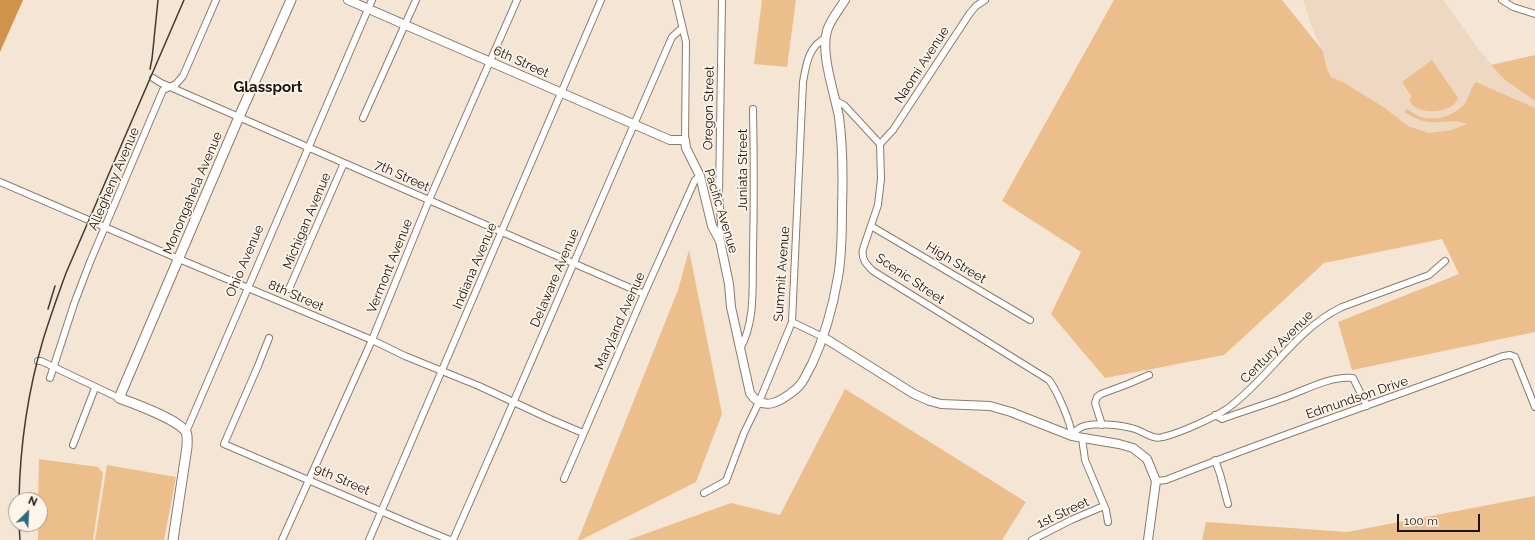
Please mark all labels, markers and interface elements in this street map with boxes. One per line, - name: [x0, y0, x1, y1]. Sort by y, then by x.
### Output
- street label: Naomi Avenue: [891, 24, 953, 106]
- street label: 6th Street: [491, 43, 551, 81]
- street label: Oregon Street: [700, 66, 718, 150]
- district label: Glassport: [233, 78, 303, 96]
- street label: Allegheny Avenue: [85, 125, 143, 233]
- street label: Monongahela Avenue: [160, 129, 226, 257]
- street label: Juniata Street: [735, 129, 751, 211]
- street label: 7th Street: [372, 157, 432, 195]
- street label: Pacific Avenue: [701, 167, 741, 255]
- street label: Michigan Avenue: [280, 170, 334, 272]
- street label: Vermont Avenue: [364, 216, 416, 316]
- street label: Indiana Avenue: [450, 220, 500, 312]
- street label: Ohio Avenue: [223, 223, 267, 299]
- street label: Delaware Avenue: [527, 226, 583, 330]
- street label: Summit Avenue: [771, 226, 793, 322]
- street label: High Street: [923, 239, 989, 287]
- street label: Scenic Street: [873, 250, 947, 308]
- street label: Maryland Avenue: [591, 270, 649, 372]
- street label: 8th Street: [266, 277, 326, 315]
- street label: Century Avenue: [1237, 307, 1317, 387]
- street label: Edmundson Drive: [1304, 373, 1410, 423]
- street label: 9th Street: [312, 461, 372, 499]
- north arrow: [8, 492, 48, 532]
- text: N: [26, 494, 39, 509]
- street label: 1st Street: [1035, 494, 1091, 532]
- scale bar: [1399, 506, 1482, 532]
- text: 100 m: [1404, 514, 1438, 528]

